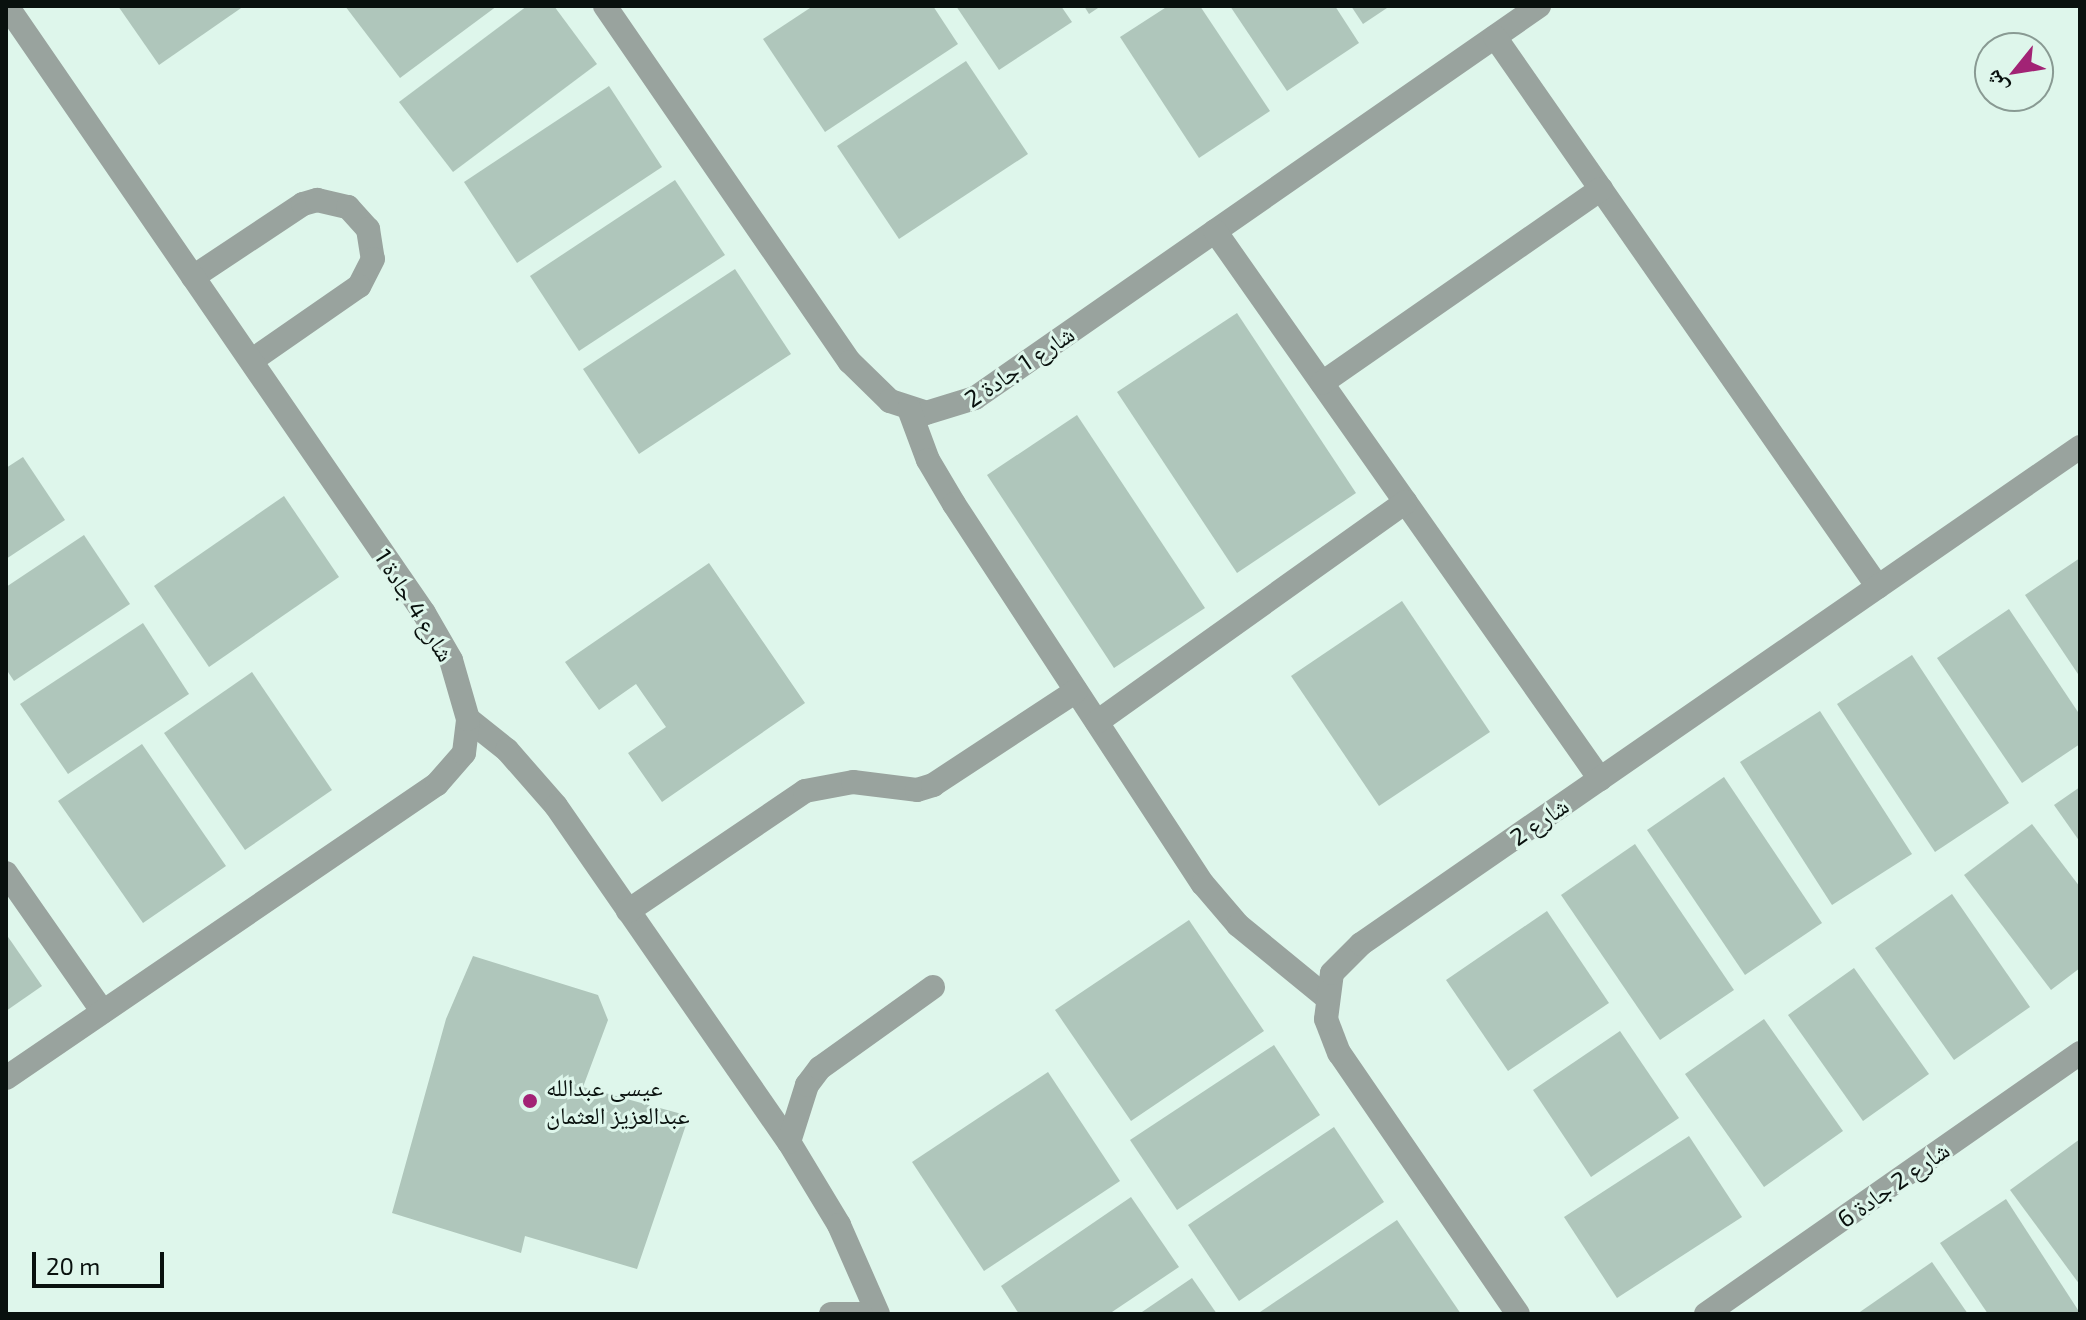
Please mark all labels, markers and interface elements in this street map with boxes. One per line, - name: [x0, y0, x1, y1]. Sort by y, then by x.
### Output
- north arrow: [1974, 32, 2054, 112]
- text: ش: [1978, 66, 2012, 100]
- street label: شارع 1 جادة 2: [959, 319, 1079, 413]
- street label: شارع 4 جادة 1: [369, 543, 461, 667]
- street label: شارع 2: [1504, 791, 1574, 851]
- place label: عيسى عبدالله عبدالعزيز العثمان: [546, 1073, 690, 1129]
- marker: عيسى عبدالله عبدالعزيز العثمان: [521, 1092, 539, 1110]
- street label: شارع 2 جادة 6: [1832, 1135, 1954, 1233]
- scale bar: [36, 1236, 168, 1286]
- text: 20 m: [46, 1251, 100, 1280]

